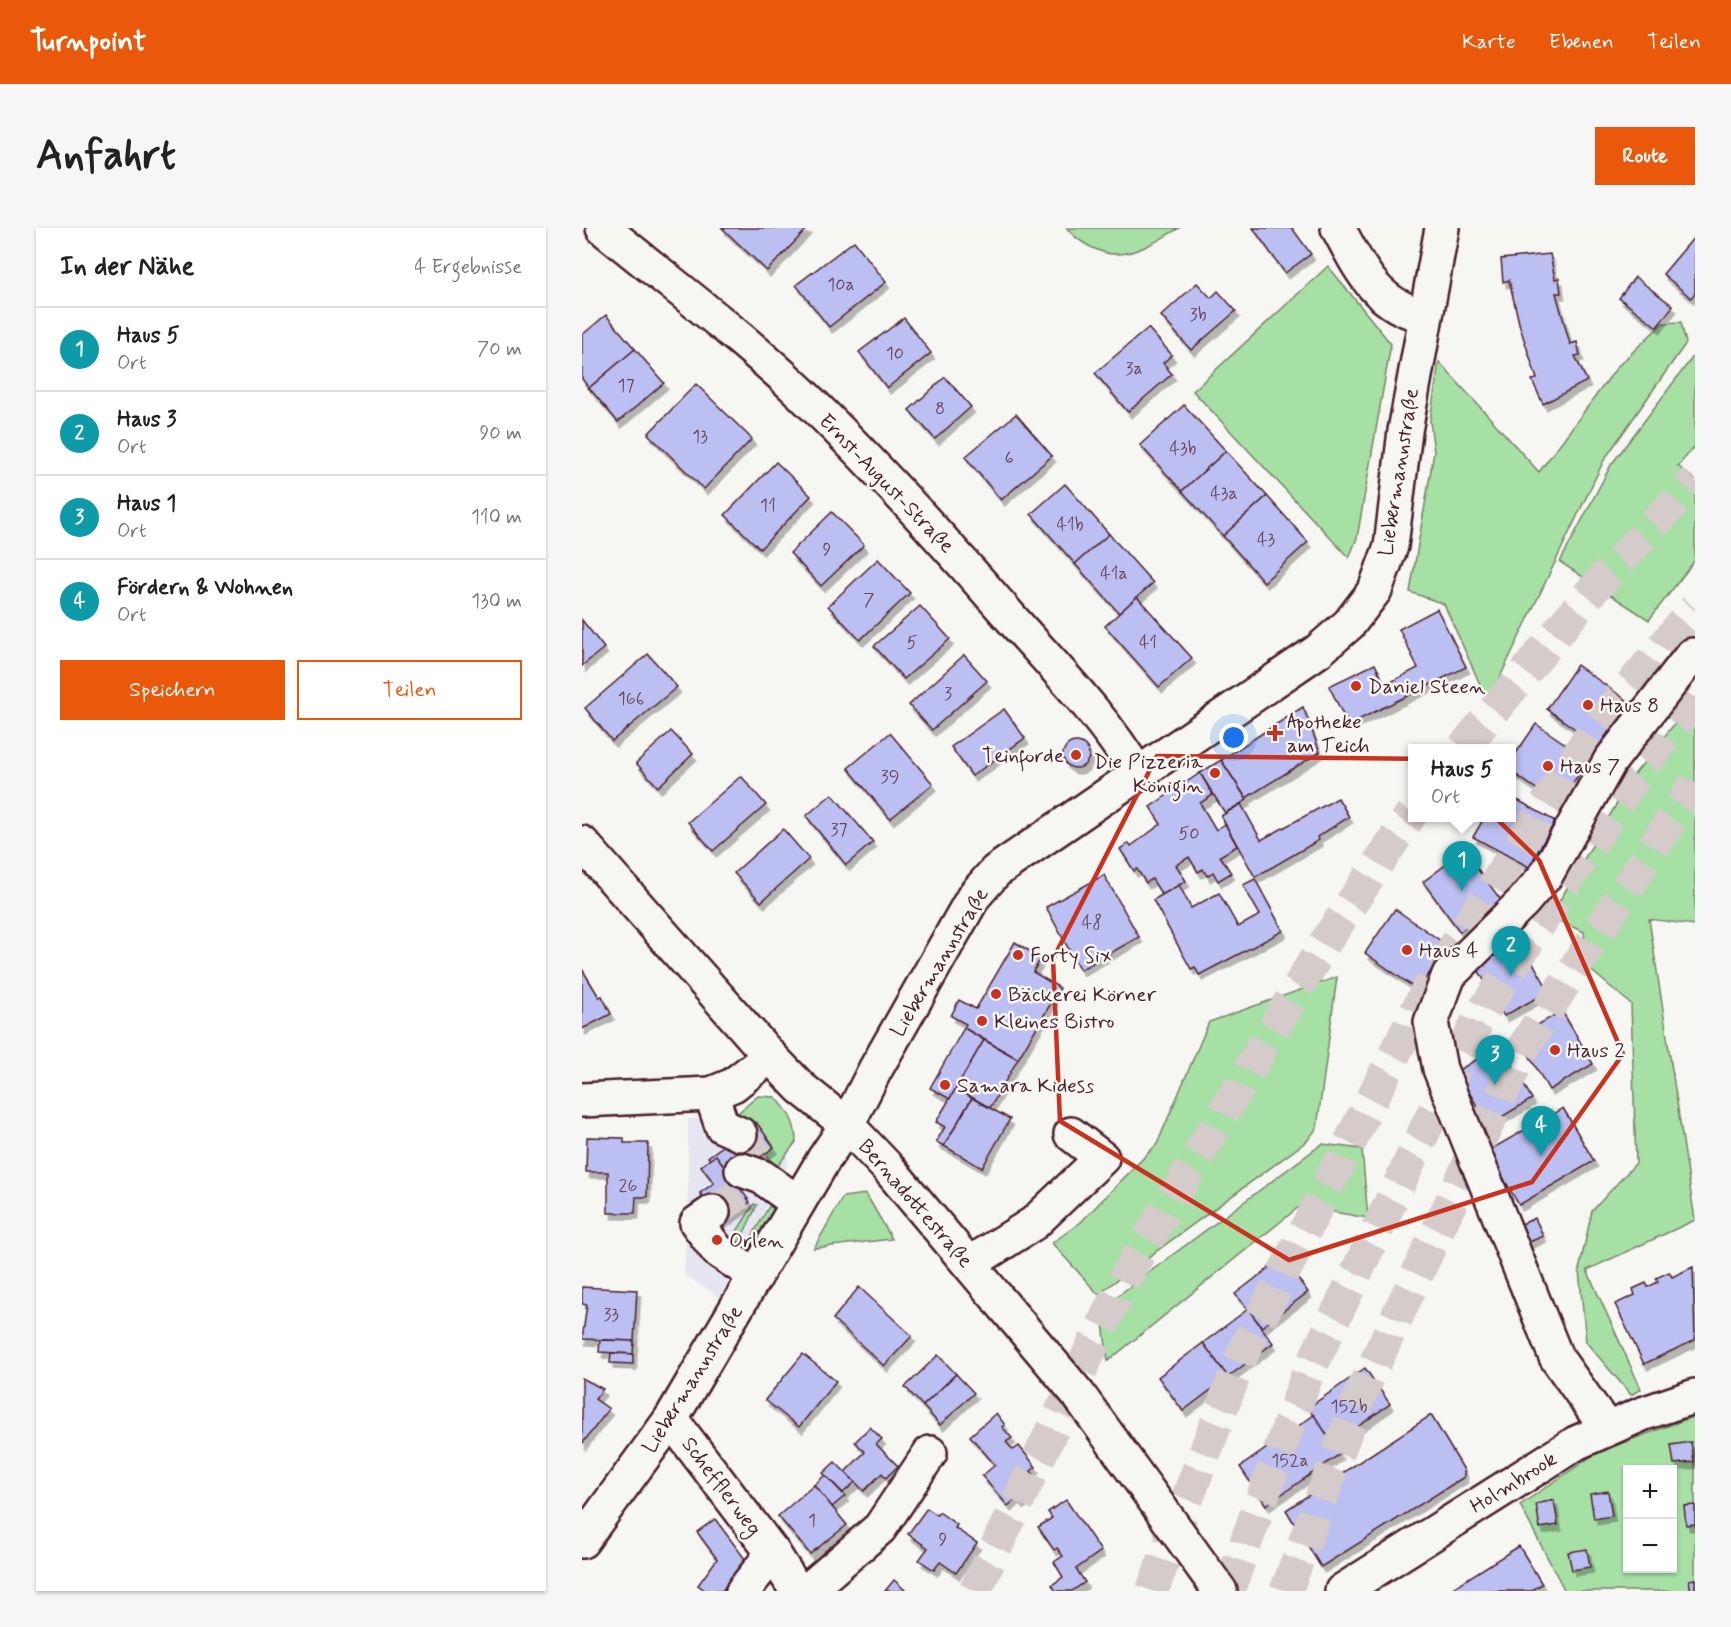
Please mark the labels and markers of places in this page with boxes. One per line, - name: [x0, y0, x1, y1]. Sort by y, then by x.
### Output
- place label: Daniel Steen: [1368, 673, 1486, 701]
- marker: Daniel Steen: [1349, 679, 1363, 693]
- place label: Haus 8: [1600, 692, 1659, 720]
- marker: Haus 8: [1581, 698, 1595, 712]
- place label: Apotheke am Teich: [1287, 708, 1370, 760]
- marker: Apotheke am Teich: [1268, 726, 1282, 740]
- place label: Teinforde: [982, 742, 1064, 772]
- marker: Teinforde: [1069, 748, 1083, 762]
- place label: Die Pizzeria Königin: [1094, 748, 1204, 802]
- place label: Haus 7: [1560, 753, 1620, 781]
- marker: Haus 7: [1541, 759, 1555, 773]
- marker: Die Pizzeria Königin: [1208, 766, 1222, 780]
- pin: 1: [1442, 842, 1482, 891]
- pin: 2: [1492, 926, 1530, 976]
- place label: Haus 4: [1419, 937, 1478, 965]
- place label: Forty Six: [1030, 942, 1112, 970]
- marker: Haus 4: [1400, 943, 1414, 957]
- marker: Forty Six: [1011, 948, 1025, 962]
- place label: Bäckerei Körner: [1008, 981, 1157, 1009]
- marker: Bäckerei Körner: [989, 987, 1003, 1001]
- place label: Kleines Bistro: [994, 1008, 1114, 1036]
- marker: Kleines Bistro: [975, 1014, 989, 1028]
- pin: 3: [1476, 1036, 1514, 1085]
- place label: Haus 2: [1567, 1037, 1625, 1065]
- marker: Haus 2: [1548, 1043, 1562, 1057]
- place label: Samara Kidess: [957, 1072, 1094, 1100]
- marker: Samara Kidess: [938, 1078, 952, 1092]
- pin: 4: [1522, 1106, 1560, 1156]
- place label: Orlen: [729, 1227, 784, 1255]
- marker: Orlen: [710, 1233, 724, 1247]

